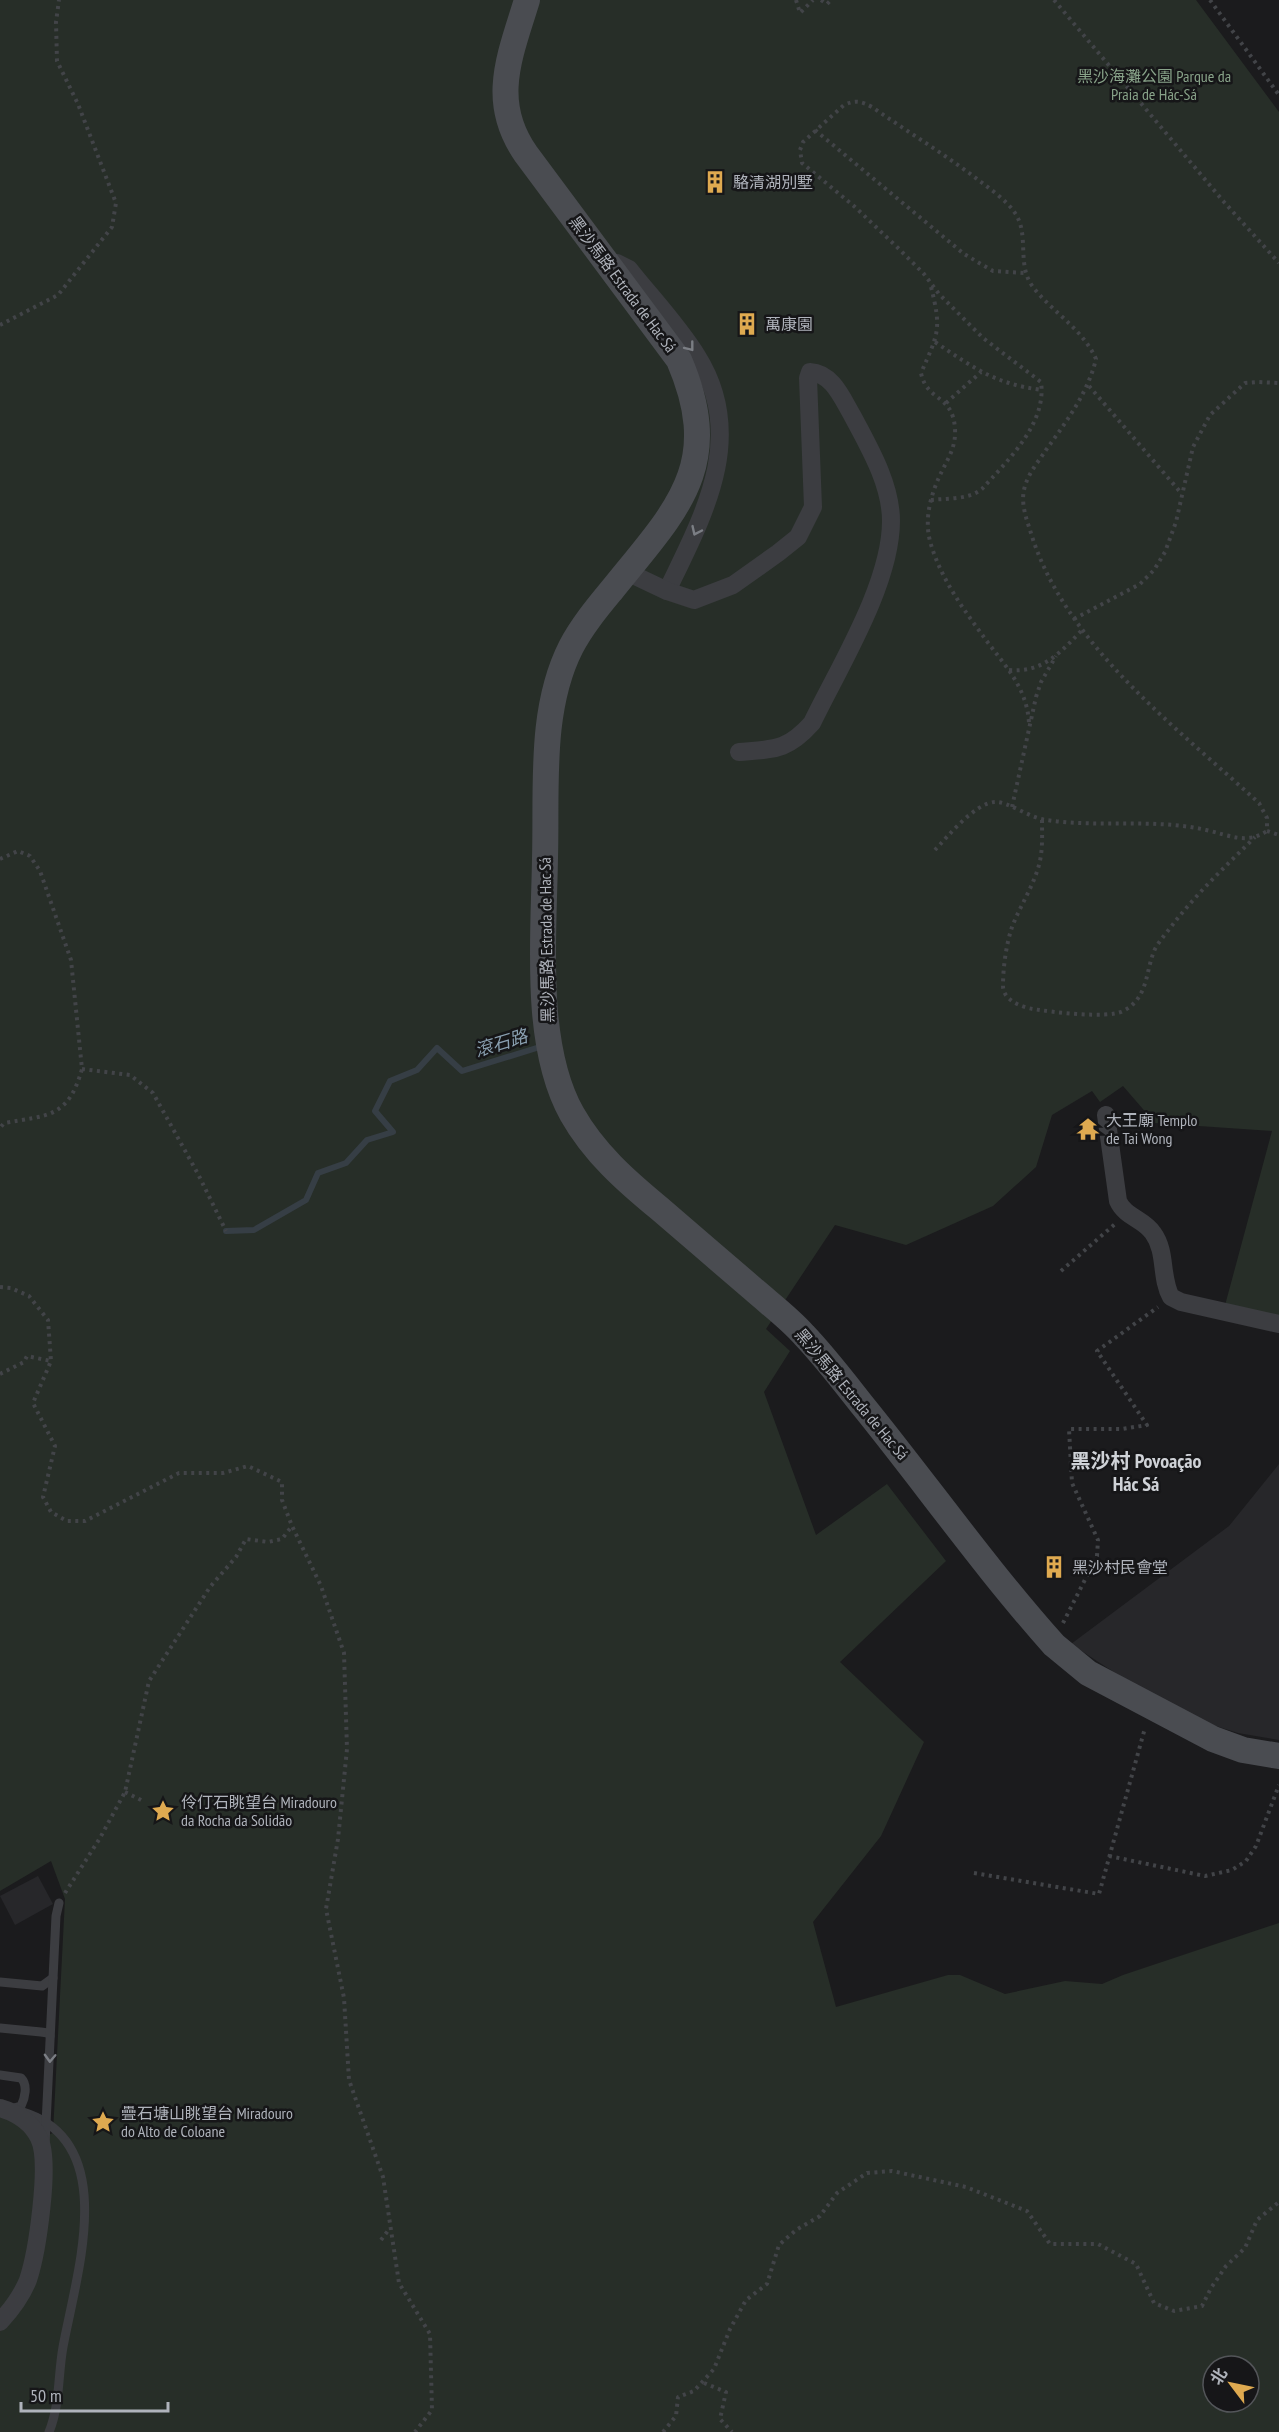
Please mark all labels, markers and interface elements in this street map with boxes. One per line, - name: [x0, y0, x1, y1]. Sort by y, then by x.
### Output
- park label: 黑沙海灘公園 Parque da Praia de Hác-Sá: [1077, 66, 1231, 104]
- building icon: 駱清湖別墅: [702, 169, 728, 195]
- place label: 駱清湖別墅: [733, 172, 813, 192]
- street label: 黑沙馬路 Estrada de Hac Sá: [565, 212, 681, 356]
- building icon: 萬康園: [734, 311, 760, 337]
- place label: 萬康園: [765, 314, 813, 334]
- one-way arrow: [682, 340, 693, 351]
- one-way arrow: [691, 524, 703, 535]
- street label: 黑沙馬路 Estrada de Hac Sá: [535, 857, 557, 1023]
- water label: 滾石路: [472, 1024, 532, 1062]
- place label: 大王廟 Templo de Tai Wong: [1106, 1110, 1198, 1148]
- temple icon: 大王廟 Templo de Tai Wong: [1075, 1116, 1101, 1142]
- street label: 黑沙馬路 Estrada de Hac Sá: [791, 1324, 913, 1464]
- district label: 黑沙村 Povoação Hác Sá: [1071, 1448, 1202, 1497]
- building icon: 黑沙村民會堂: [1041, 1554, 1067, 1580]
- place label: 黑沙村民會堂: [1072, 1557, 1168, 1577]
- place label: 伶仃石眺望台 Miradouro da Rocha da Solidão: [181, 1792, 337, 1830]
- place icon: 伶仃石眺望台 Miradouro da Rocha da Solidão: [150, 1798, 176, 1824]
- one-way arrow: [43, 2053, 56, 2062]
- place label: 疊石塘山眺望台 Miradouro do Alto de Coloane: [121, 2103, 293, 2141]
- place icon: 疊石塘山眺望台 Miradouro do Alto de Coloane: [90, 2109, 116, 2135]
- north arrow: [1201, 2354, 1261, 2414]
- text: 北: [1206, 2364, 1231, 2388]
- scale bar: [21, 2375, 168, 2413]
- text: 50 m: [30, 2384, 62, 2407]

